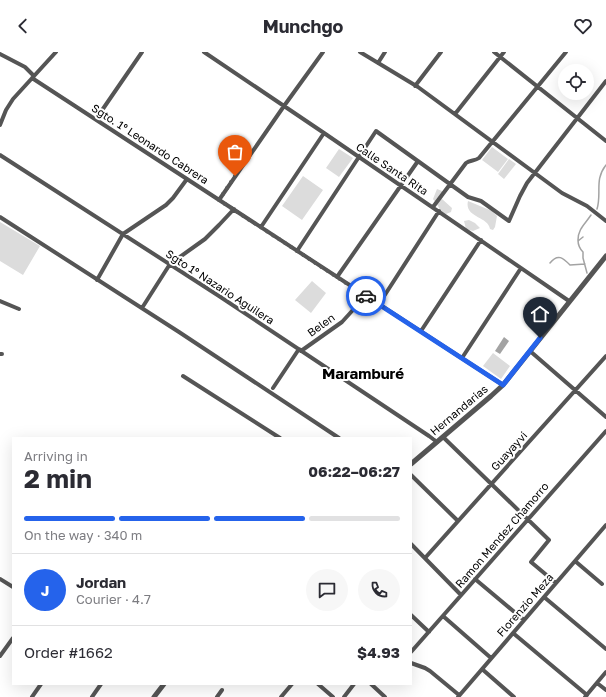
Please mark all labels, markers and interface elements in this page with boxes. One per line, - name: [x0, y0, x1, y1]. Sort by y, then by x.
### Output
- icon: back: [12, 15, 34, 37]
- text: Munchgo: [263, 15, 343, 37]
- icon: heart: [572, 15, 594, 37]
- map controls: [558, 64, 594, 100]
- button: locate: [558, 64, 594, 100]
- street label: Sgto. 1º Leonardo Cabrera: [89, 101, 211, 186]
- pin: [218, 135, 252, 176]
- street label: Calle Santa Rita: [354, 140, 431, 197]
- icon: bag: [224, 141, 246, 163]
- street label: Sgto 1º Nazario Aguilera: [164, 247, 277, 327]
- courier: [346, 276, 386, 316]
- icon: car: [355, 285, 377, 307]
- pin: [523, 297, 557, 338]
- icon: home: [529, 303, 551, 325]
- street label: Belen: [305, 310, 337, 339]
- district label: Maramburé: [322, 364, 404, 382]
- street label: Hernandarias: [427, 382, 490, 437]
- street label: Guayayvi: [488, 429, 529, 473]
- text: Arriving in: [24, 448, 88, 464]
- text: 06:22–06:27: [308, 462, 400, 480]
- text: 2 min: [24, 463, 92, 494]
- street label: Ramon Mendez Chamorro: [452, 479, 551, 590]
- text: On the way · 340 m: [24, 527, 142, 543]
- button: chat: [306, 569, 348, 611]
- button: phone: [358, 569, 400, 611]
- street label: Florenzio Meza: [494, 570, 556, 639]
- text: Jordan: [76, 573, 126, 591]
- text: J: [41, 581, 49, 599]
- text: Courier · 4.7: [76, 591, 151, 607]
- text: Order #1662: [24, 643, 113, 661]
- text: $4.93: [357, 643, 400, 661]

